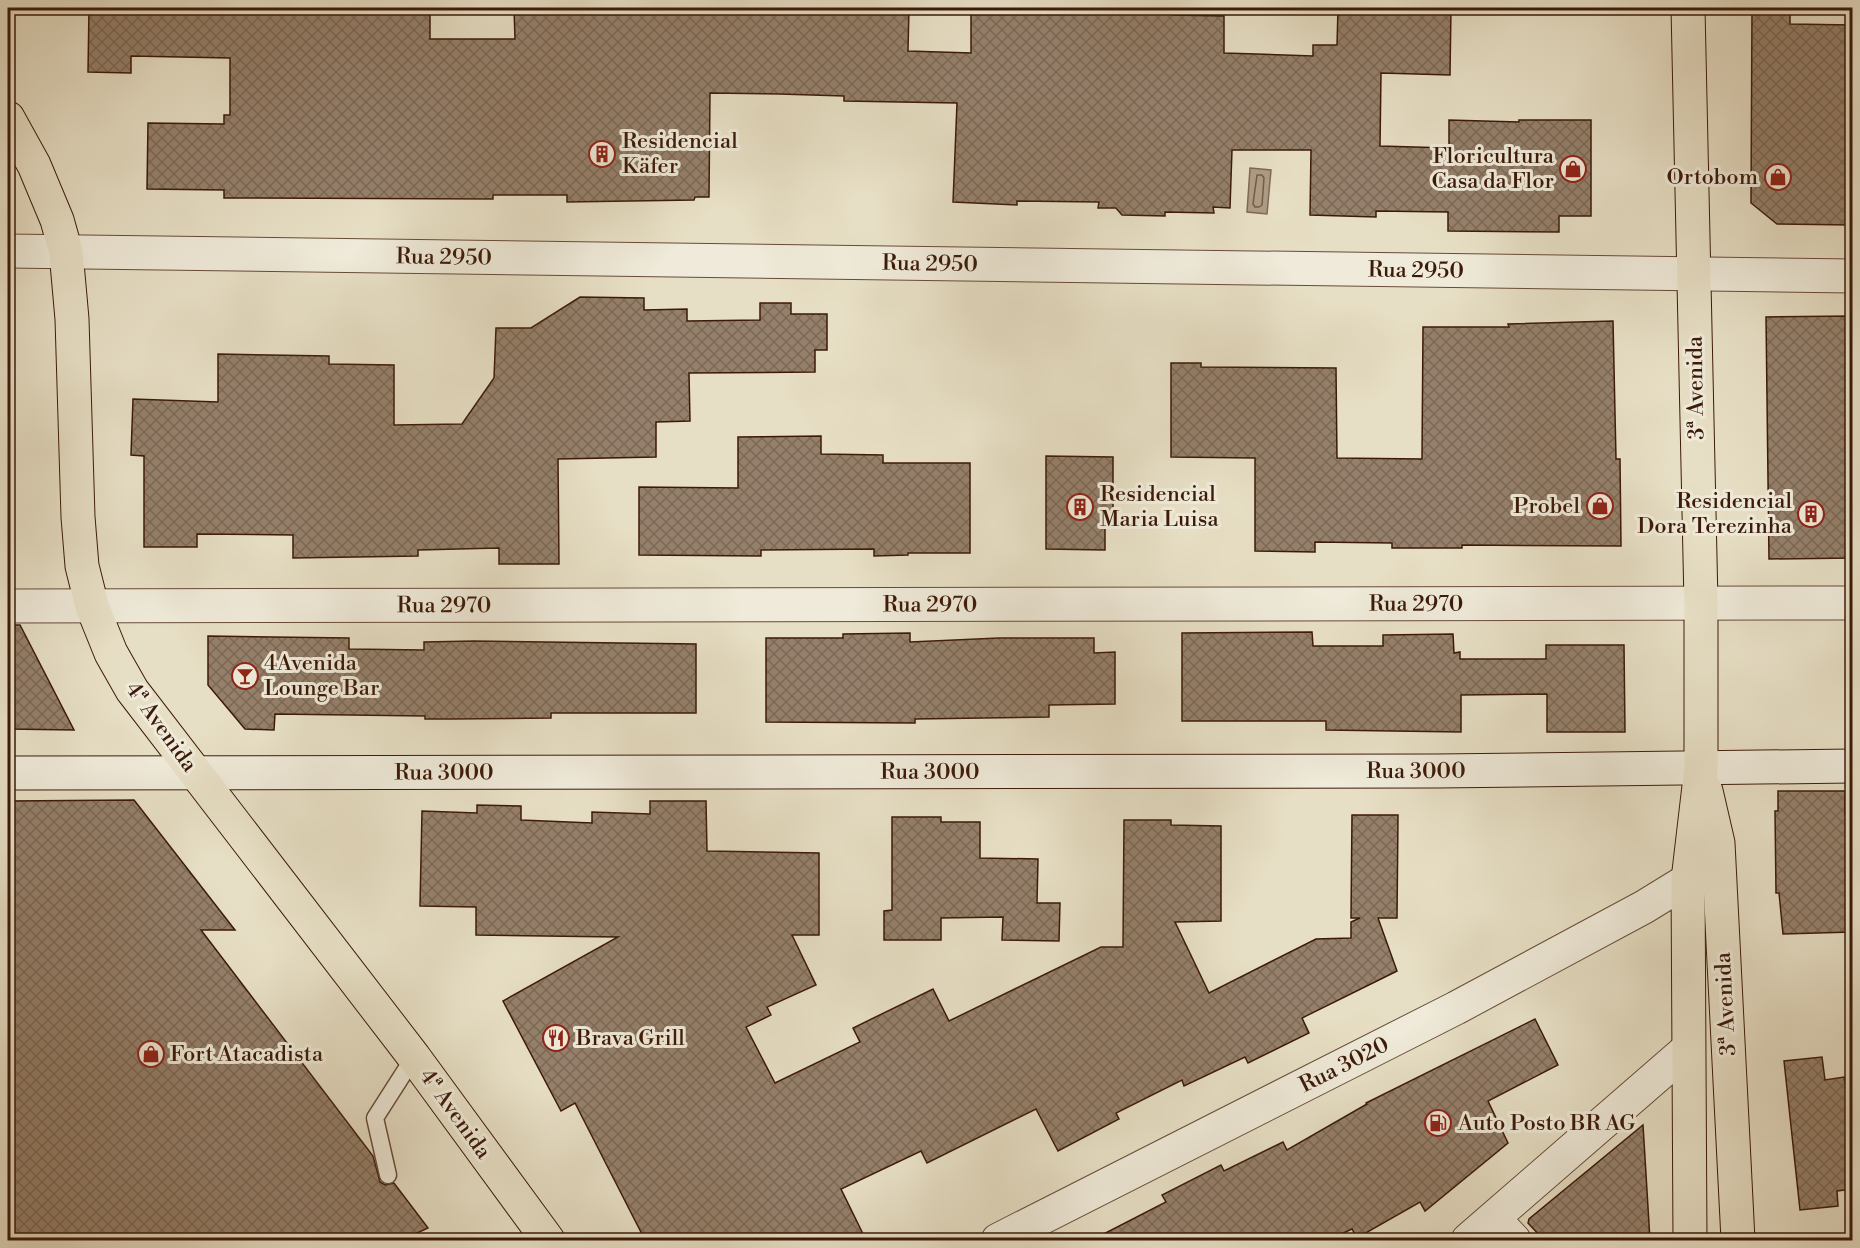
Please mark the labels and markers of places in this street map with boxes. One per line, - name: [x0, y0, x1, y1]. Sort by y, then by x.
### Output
- place label: Residencial Käfer: [622, 128, 738, 180]
- building icon: Residencial Käfer: [587, 139, 617, 169]
- place label: Floricultura Casa da Flor: [1431, 143, 1555, 195]
- shop icon: Floricultura Casa da Flor: [1558, 154, 1588, 184]
- shop icon: Ortobom: [1763, 162, 1793, 192]
- place label: Ortobom: [1667, 164, 1758, 191]
- place label: Residencial Maria Luisa: [1100, 481, 1219, 533]
- place label: Residencial Dora Terezinha: [1637, 488, 1793, 540]
- shop icon: Probel: [1585, 491, 1615, 521]
- building icon: Residencial Maria Luisa: [1065, 492, 1095, 522]
- place label: Probel: [1513, 493, 1580, 520]
- building icon: Residencial Dora Terezinha: [1796, 499, 1826, 529]
- place label: 4Avenida Lounge Bar: [264, 650, 379, 702]
- bar icon: 4Avenida Lounge Bar: [230, 661, 260, 691]
- restaurant icon: Brava Grill: [541, 1023, 571, 1053]
- place label: Brava Grill: [575, 1025, 685, 1052]
- shop icon: Fort Atacadista: [136, 1039, 166, 1069]
- place label: Fort Atacadista: [170, 1041, 324, 1068]
- fuel station icon: Auto Posto BR AG: [1423, 1108, 1453, 1138]
- place label: Auto Posto BR AG: [1457, 1110, 1635, 1137]

